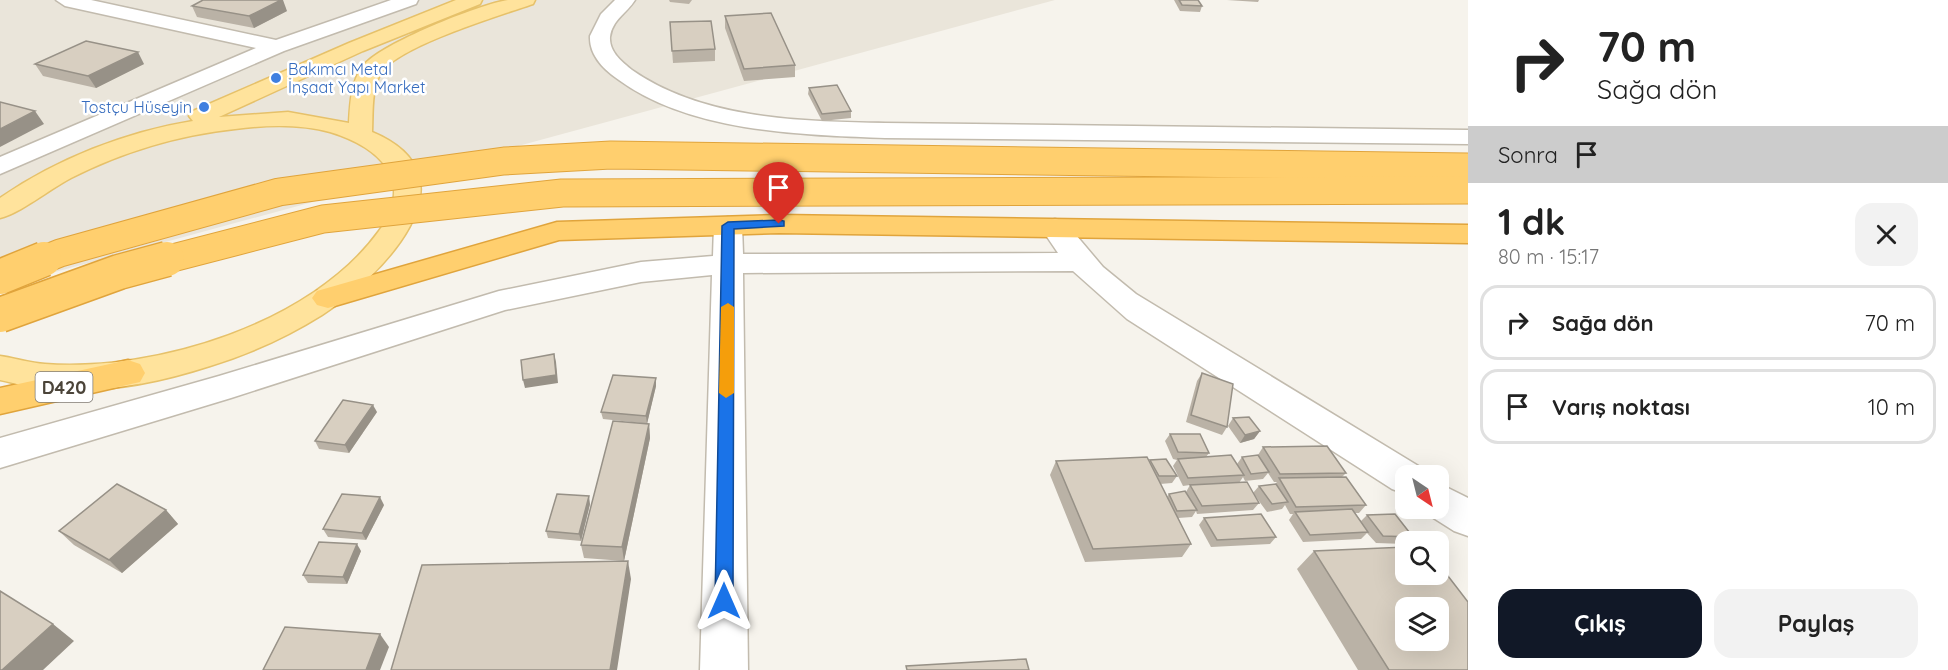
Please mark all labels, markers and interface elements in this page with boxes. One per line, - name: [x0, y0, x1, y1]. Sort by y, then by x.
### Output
- text: 70 m: [1597, 20, 1696, 73]
- icon: right: [1498, 24, 1576, 102]
- place label: Bakımcı Metal İnşaat Yapı Market: [288, 59, 425, 97]
- marker: Bakımcı Metal İnşaat Yapı Market: [269, 71, 283, 85]
- text: Sağa dön: [1597, 72, 1717, 106]
- place label: Tostçu Hüseyin: [81, 97, 192, 117]
- marker: Tostçu Hüseyin: [197, 100, 211, 114]
- icon: arrive: [1570, 138, 1603, 171]
- text: Sonra: [1498, 141, 1558, 169]
- pin: [753, 162, 804, 224]
- icon: arrive: [762, 171, 795, 204]
- text: 1 dk: [1498, 199, 1565, 244]
- button: close: [1855, 203, 1918, 266]
- text: 80 m · 15:17: [1498, 244, 1599, 269]
- icon: right: [1501, 306, 1534, 339]
- text: Sağa dön: [1552, 309, 1654, 337]
- text: 70 m: [1865, 309, 1915, 337]
- road number: D420: [36, 372, 92, 402]
- icon: arrive: [1501, 390, 1534, 423]
- text: Varış noktası: [1552, 393, 1690, 421]
- text: 10 m: [1868, 393, 1915, 421]
- north arrow: [1395, 465, 1449, 519]
- map controls: [1395, 465, 1449, 651]
- button: search: [1395, 531, 1449, 585]
- position arrow: [692, 569, 756, 633]
- button: Çıkış: [1498, 589, 1702, 658]
- button: Paylaş: [1714, 589, 1918, 658]
- button: layers: [1395, 597, 1449, 651]

